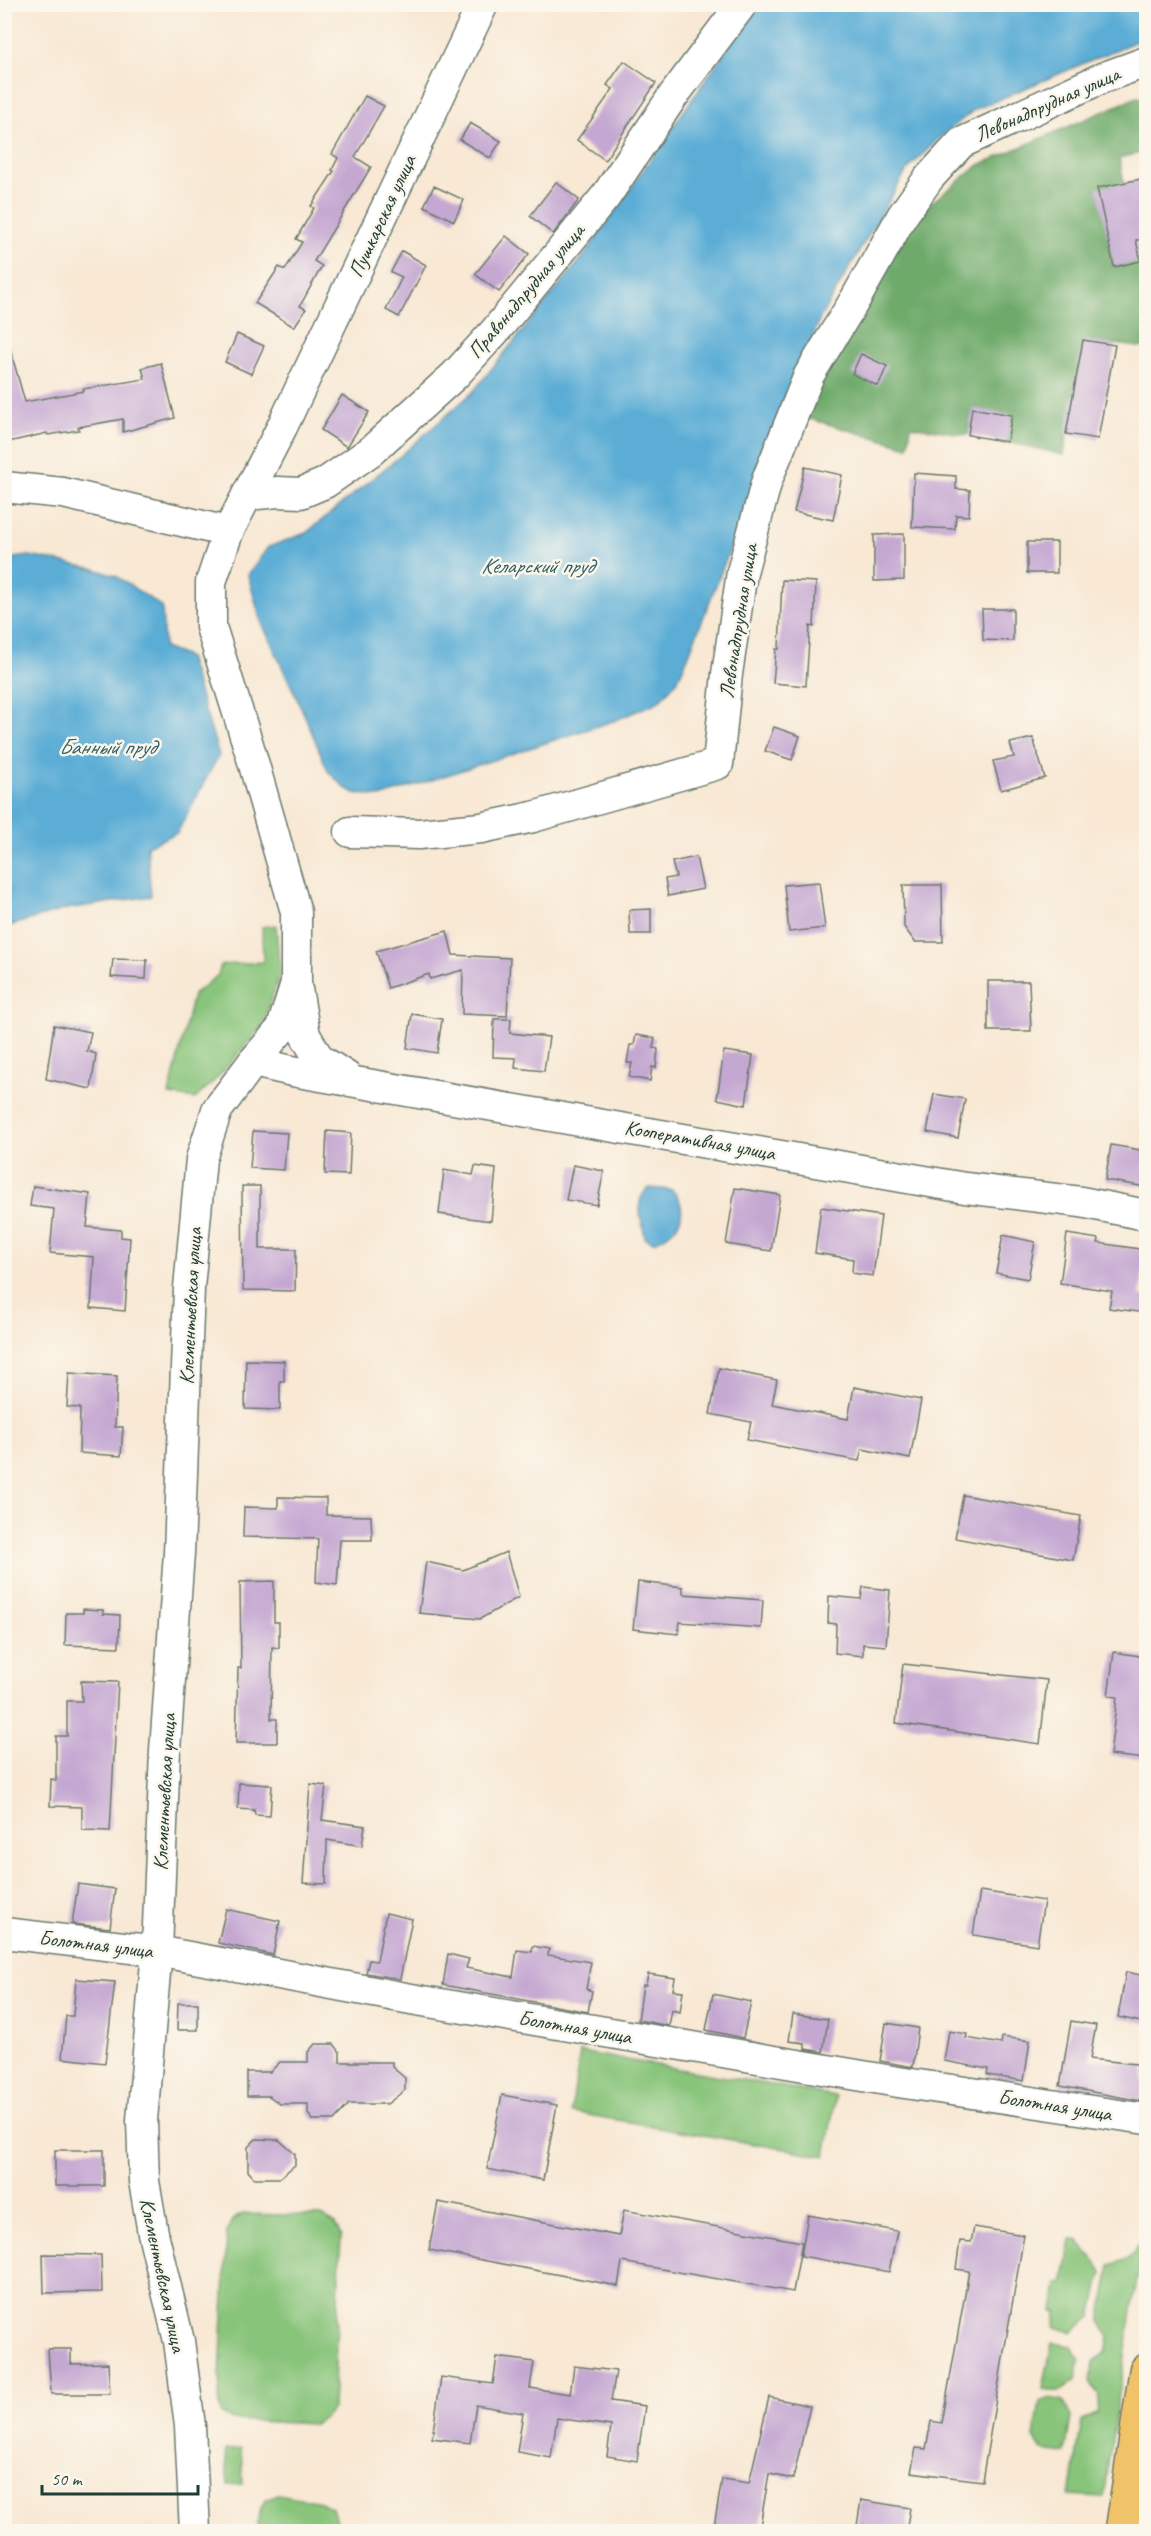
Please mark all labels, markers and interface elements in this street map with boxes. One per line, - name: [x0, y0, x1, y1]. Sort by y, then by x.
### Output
- street label: Левонадпрудная улица: [971, 59, 1126, 148]
- street label: Пушкарская улица: [342, 149, 422, 281]
- street label: Правонадпрудная улица: [462, 216, 592, 364]
- street label: Левонадпрудная улица: [713, 540, 763, 700]
- water label: Келарский пруд: [481, 552, 598, 580]
- water label: Банный пруд: [59, 733, 160, 761]
- street label: Кооперативная улица: [623, 1114, 779, 1166]
- street label: Клементьевская улица: [173, 1225, 207, 1385]
- street label: Клементьевская улица: [147, 1711, 181, 1871]
- street label: Болотная улица: [38, 1924, 156, 1964]
- street label: Болотная улица: [516, 2004, 635, 2050]
- street label: Болотная улица: [996, 2083, 1115, 2127]
- street label: Клементьевская улица: [134, 2196, 192, 2356]
- scale bar: [42, 2458, 198, 2496]
- text: 50 m: [51, 2468, 84, 2490]

